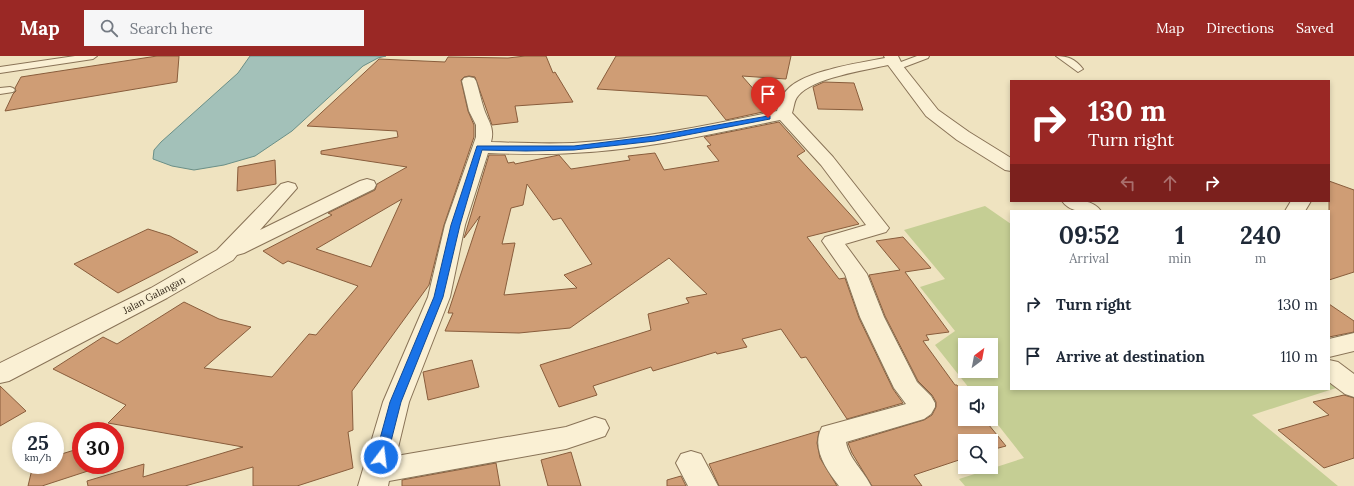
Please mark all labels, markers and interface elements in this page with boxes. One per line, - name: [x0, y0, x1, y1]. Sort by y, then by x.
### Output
- search box: [84, 10, 364, 46]
- text: Map: [20, 16, 60, 40]
- icon: search: [98, 17, 120, 39]
- text: Search here: [130, 19, 213, 38]
- text: Map: [1156, 19, 1184, 37]
- text: Directions: [1206, 19, 1274, 37]
- text: Saved: [1296, 19, 1334, 37]
- pin: [751, 77, 785, 118]
- icon: arrive: [757, 83, 779, 105]
- text: 130 m: [1088, 93, 1166, 129]
- icon: right: [1022, 96, 1074, 148]
- text: Turn right: [1088, 128, 1174, 151]
- icon: left: [1117, 172, 1139, 194]
- icon: ahead: [1159, 172, 1181, 194]
- icon: right: [1201, 172, 1223, 194]
- text: 09:52: [1059, 220, 1120, 251]
- text: 1: [1175, 220, 1185, 251]
- text: 240: [1240, 220, 1281, 251]
- text: Arrival: [1069, 250, 1109, 267]
- text: min: [1168, 250, 1191, 267]
- text: m: [1255, 250, 1266, 267]
- street label: Jalan Galangan: [120, 273, 187, 317]
- icon: right: [1022, 293, 1044, 315]
- text: Turn right: [1056, 295, 1132, 314]
- text: 130 m: [1278, 295, 1318, 314]
- north arrow: [958, 338, 998, 378]
- map controls: [958, 338, 998, 474]
- icon: arrive: [1022, 345, 1044, 367]
- text: Arrive at destination: [1056, 347, 1205, 366]
- text: 110 m: [1280, 347, 1318, 366]
- button: sound: [958, 386, 998, 426]
- speed limit sign: 30: [72, 422, 124, 474]
- text: 25: [27, 430, 49, 455]
- button: search: [958, 434, 998, 474]
- position arrow: [360, 436, 402, 478]
- text: km/h: [24, 451, 52, 464]

